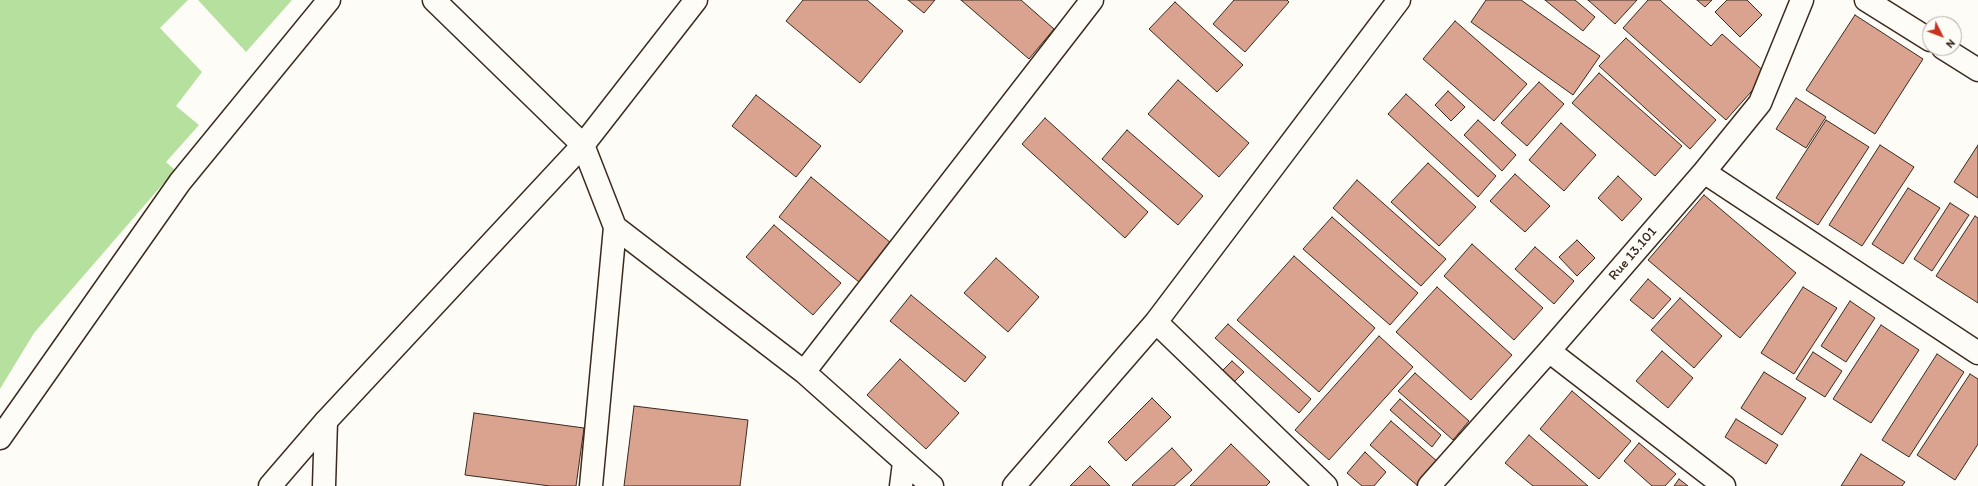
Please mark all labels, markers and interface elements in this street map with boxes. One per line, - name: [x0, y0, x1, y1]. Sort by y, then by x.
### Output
- north arrow: [1922, 16, 1962, 56]
- text: N: [1943, 37, 1958, 51]
- street label: Rue 13.101: [1605, 224, 1661, 284]

